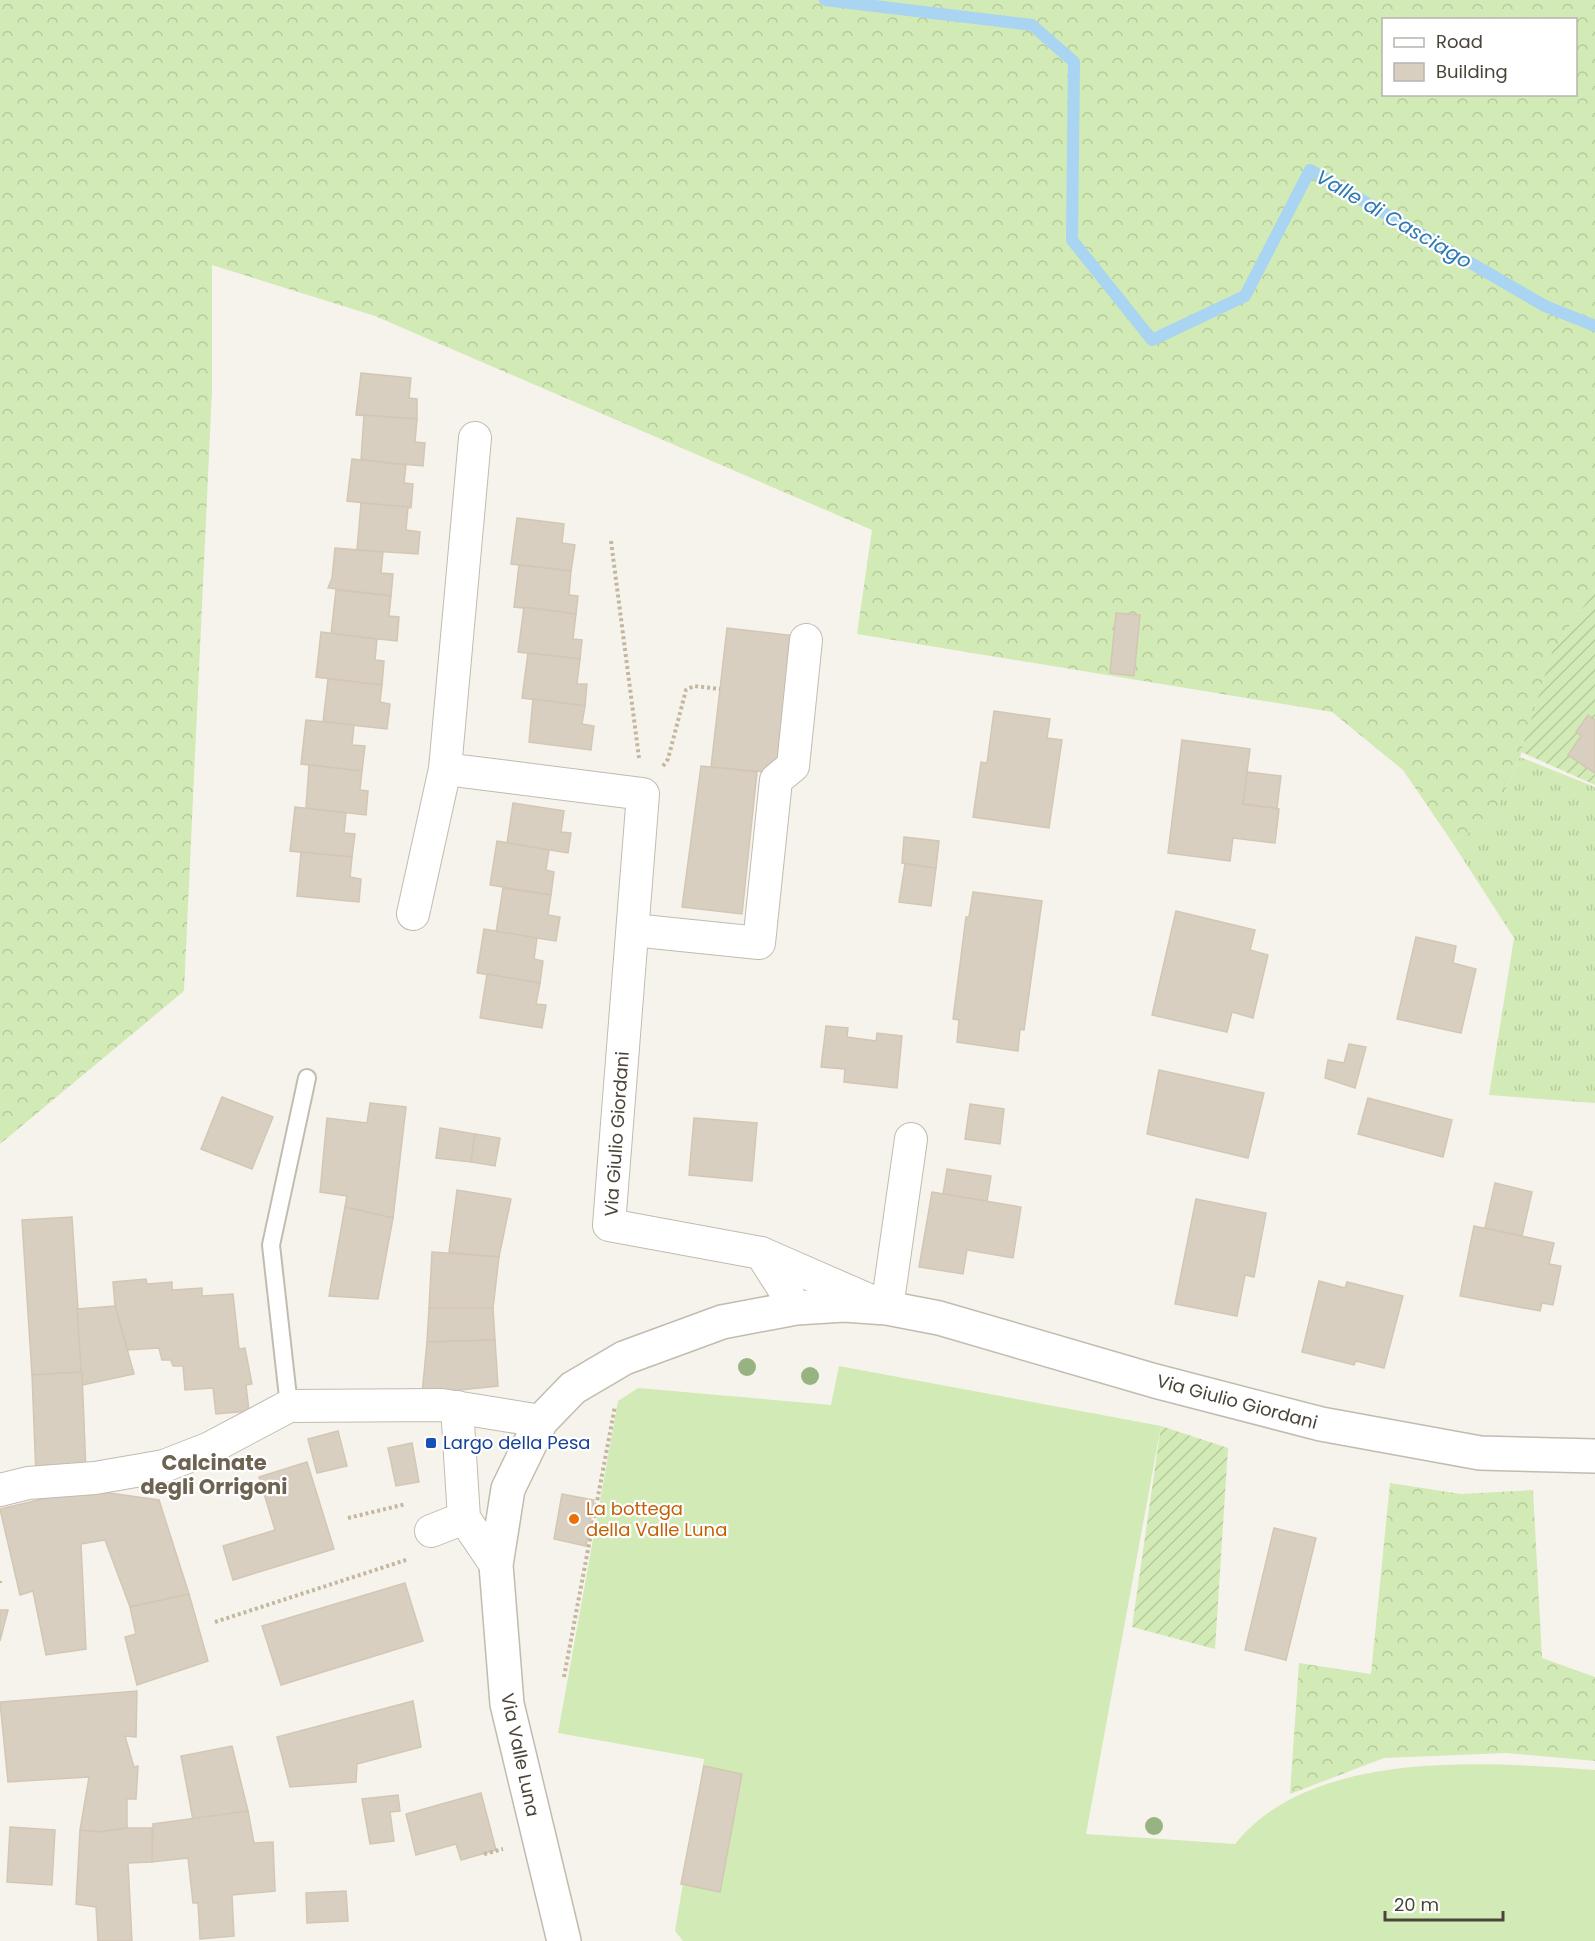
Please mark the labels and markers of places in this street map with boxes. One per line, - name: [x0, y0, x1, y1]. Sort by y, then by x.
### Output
- place label: Largo della Pesa: [443, 1430, 590, 1455]
- marker: Largo della Pesa: [424, 1436, 438, 1450]
- place label: La bottega della Valle Luna: [586, 1496, 727, 1542]
- marker: La bottega della Valle Luna: [567, 1512, 581, 1526]

